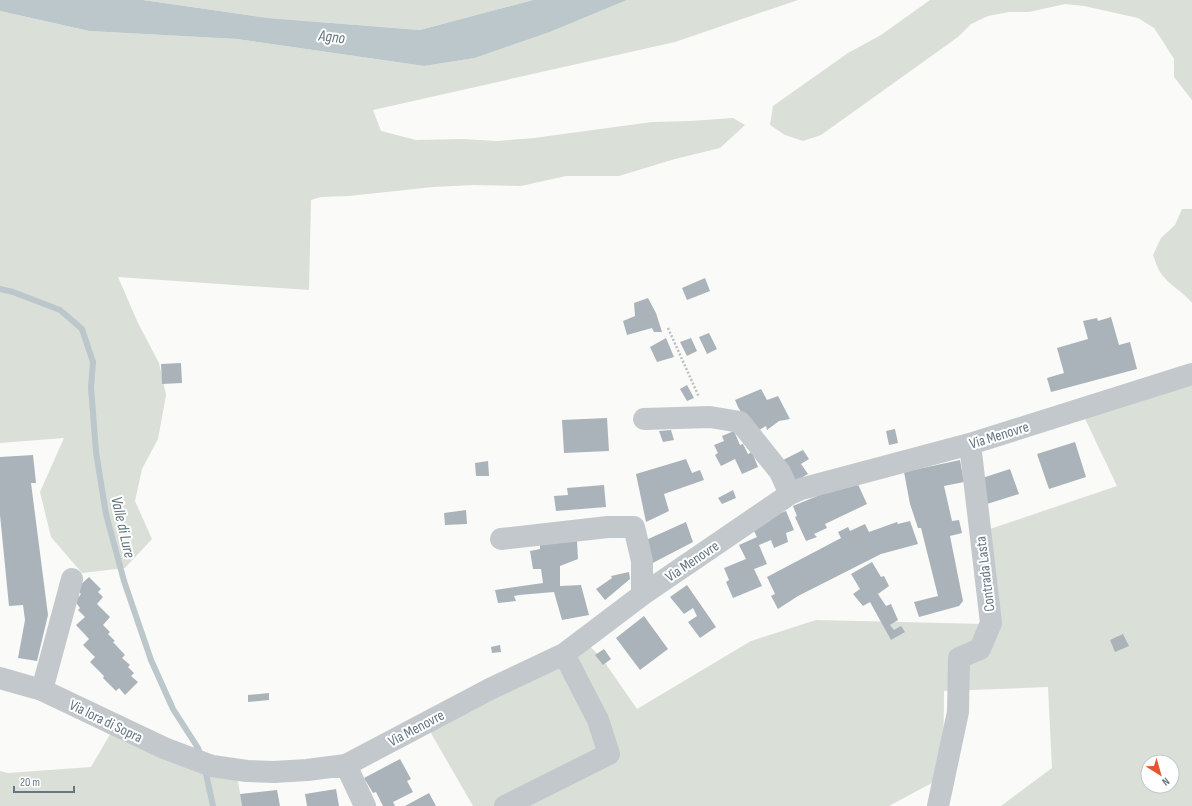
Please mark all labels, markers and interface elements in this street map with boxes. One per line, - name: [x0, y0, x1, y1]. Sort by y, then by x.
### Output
- water label: Agno: [317, 27, 347, 48]
- street label: Via Menovre: [967, 417, 1031, 453]
- water label: Valle di Lure: [106, 495, 139, 560]
- street label: Contrada Lasta: [971, 535, 1000, 613]
- street label: Via Menovre: [662, 536, 723, 586]
- street label: Via lora di Sopra: [66, 696, 146, 747]
- street label: Via Menovre: [385, 706, 448, 751]
- north arrow: [1140, 754, 1180, 794]
- scale bar: [14, 768, 74, 794]
- text: 20 m: [20, 775, 40, 790]
- text: N: [1159, 775, 1172, 789]

